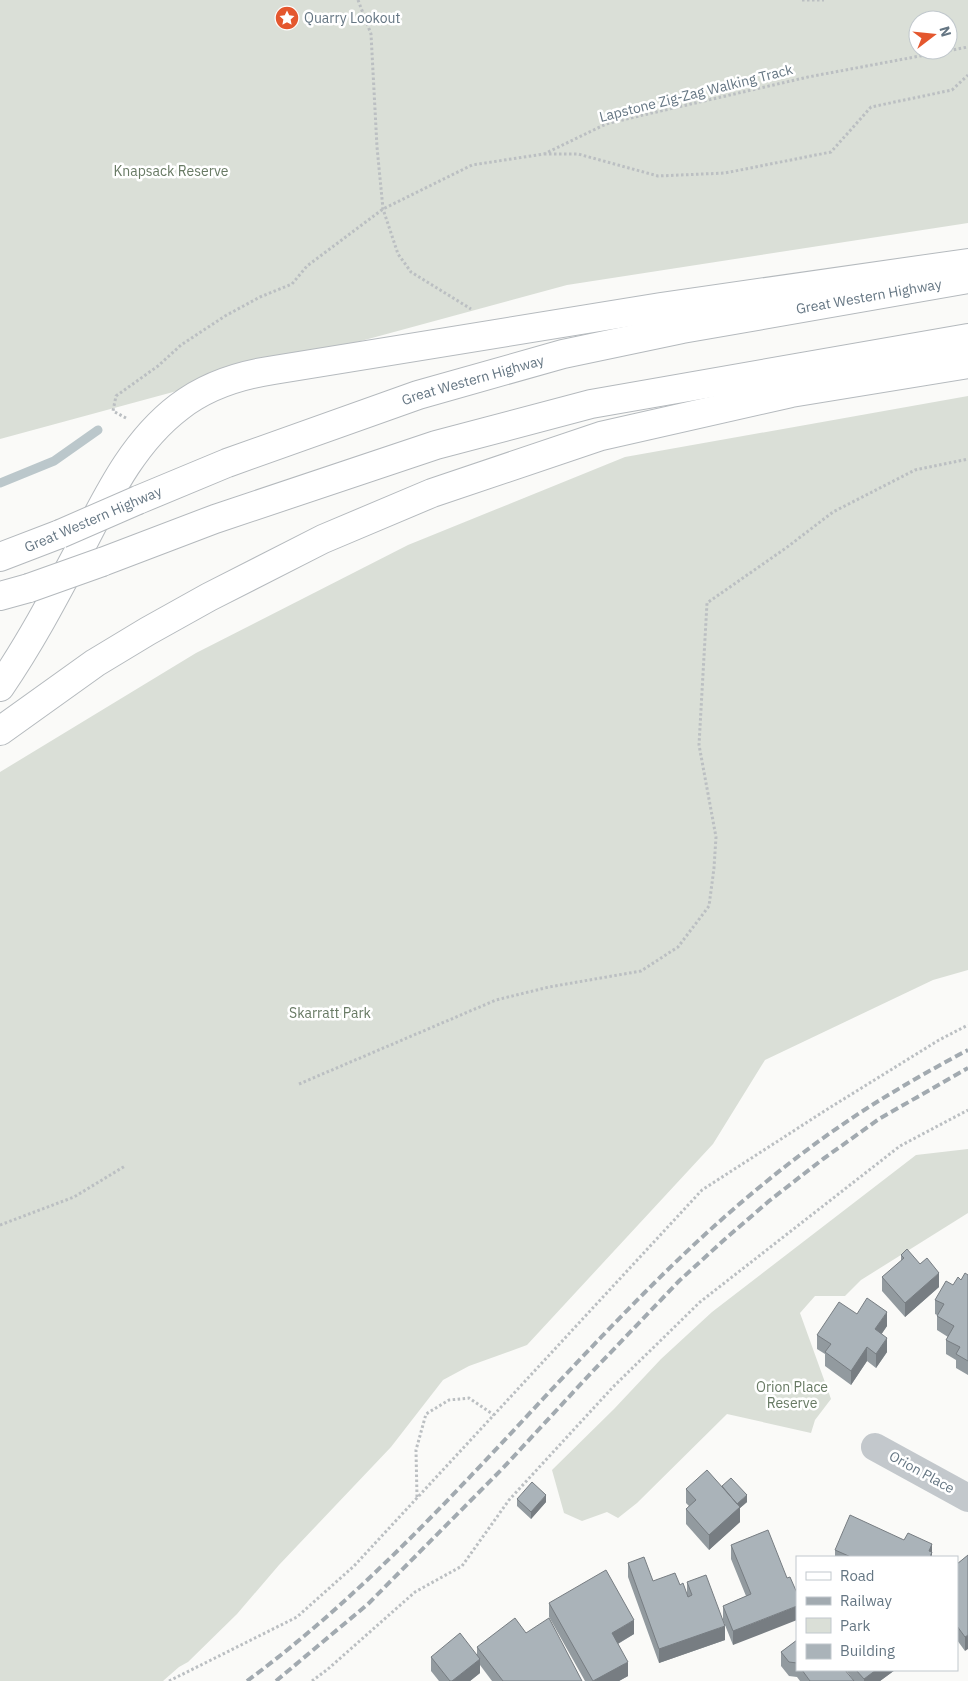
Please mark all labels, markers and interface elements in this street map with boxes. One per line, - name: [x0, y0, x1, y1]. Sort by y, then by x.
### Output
- place icon: Quarry Lookout: [274, 5, 300, 31]
- place label: Quarry Lookout: [304, 9, 401, 27]
- north arrow: [908, 10, 958, 60]
- text: N: [935, 24, 956, 39]
- street label: Lapstone Zig-Zag Walking Track: [597, 60, 795, 126]
- park label: Knapsack Reserve: [114, 162, 229, 180]
- street label: Great Western Highway: [795, 275, 943, 318]
- street label: Great Western Highway: [399, 351, 546, 409]
- street label: Great Western Highway: [22, 482, 164, 556]
- park label: Skarratt Park: [289, 1004, 372, 1022]
- park label: Orion Place Reserve: [756, 1378, 828, 1412]
- street label: Orion Place: [886, 1447, 958, 1497]
- legend: [796, 1556, 958, 1671]
- text: Road: [840, 1566, 875, 1585]
- text: Railway: [840, 1591, 893, 1610]
- text: Park: [840, 1616, 870, 1635]
- text: Building: [840, 1641, 895, 1660]

